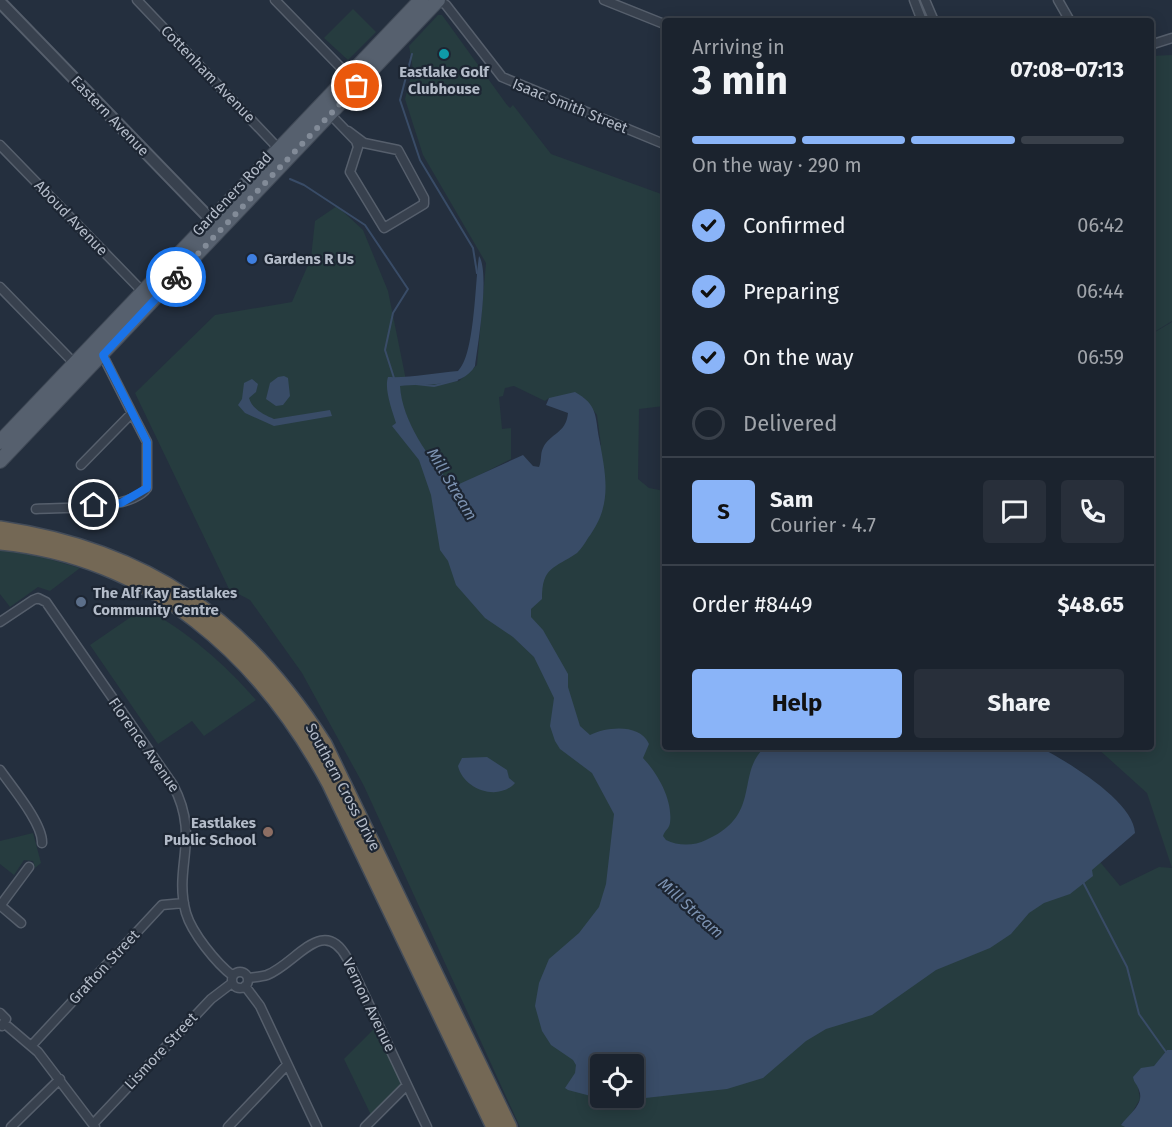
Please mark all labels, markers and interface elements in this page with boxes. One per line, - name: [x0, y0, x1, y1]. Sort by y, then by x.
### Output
- street label: Cottenham Avenue: [157, 22, 259, 126]
- text: Arriving in: [692, 35, 785, 59]
- marker: Eastlake Golf Clubhouse: [437, 47, 451, 61]
- text: 07:08–07:13: [1010, 56, 1124, 83]
- text: 3 min: [692, 58, 788, 104]
- pin: [331, 60, 382, 111]
- place label: Eastlake Golf Clubhouse: [399, 63, 490, 98]
- icon: bag: [340, 69, 373, 102]
- street label: Eastern Avenue: [67, 72, 153, 160]
- street label: Isaac Smith Street: [510, 75, 631, 138]
- street label: Gardeners Road: [189, 148, 275, 240]
- text: On the way · 290 m: [692, 153, 862, 177]
- street label: Aboud Avenue: [31, 177, 111, 259]
- icon: check: [692, 209, 725, 242]
- text: Confirmed: [743, 212, 846, 239]
- text: 06:42: [1077, 213, 1124, 237]
- courier: [146, 247, 206, 307]
- place label: Gardens R Us: [264, 250, 354, 268]
- marker: Gardens R Us: [245, 252, 259, 266]
- icon: bike: [160, 261, 193, 294]
- icon: check: [692, 275, 725, 308]
- text: Preparing: [743, 278, 839, 305]
- text: 06:44: [1076, 279, 1124, 303]
- icon: check: [692, 341, 725, 374]
- text: On the way: [743, 344, 854, 371]
- text: 06:59: [1077, 345, 1124, 369]
- text: Delivered: [743, 410, 838, 437]
- water label: Mill Stream: [423, 444, 481, 524]
- pin: [68, 479, 119, 530]
- button: chat: [983, 480, 1046, 543]
- button: phone: [1061, 480, 1124, 543]
- text: Sam: [770, 486, 813, 513]
- icon: home: [77, 488, 110, 521]
- text: S: [717, 498, 730, 525]
- text: Courier · 4.7: [770, 513, 876, 537]
- place label: The Alf Kay Eastlakes Community Centre: [93, 584, 237, 619]
- text: Order #8449: [692, 591, 813, 618]
- text: $48.65: [1058, 591, 1124, 618]
- marker: The Alf Kay Eastlakes Community Centre: [74, 595, 88, 609]
- button: Help: [692, 669, 902, 738]
- button: Share: [914, 669, 1124, 738]
- street label: Florence Avenue: [105, 694, 183, 796]
- street label: Southern Cross Drive: [302, 720, 384, 854]
- place label: Eastlakes Public School: [164, 814, 257, 849]
- marker: Eastlakes Public School: [261, 825, 275, 839]
- water label: Mill Stream: [655, 874, 727, 942]
- street label: Grafton Street: [65, 926, 143, 1008]
- street label: Vernon Avenue: [339, 955, 399, 1055]
- street label: Lismore Street: [121, 1008, 202, 1093]
- map controls: [590, 1054, 644, 1108]
- button: locate: [590, 1054, 644, 1108]

